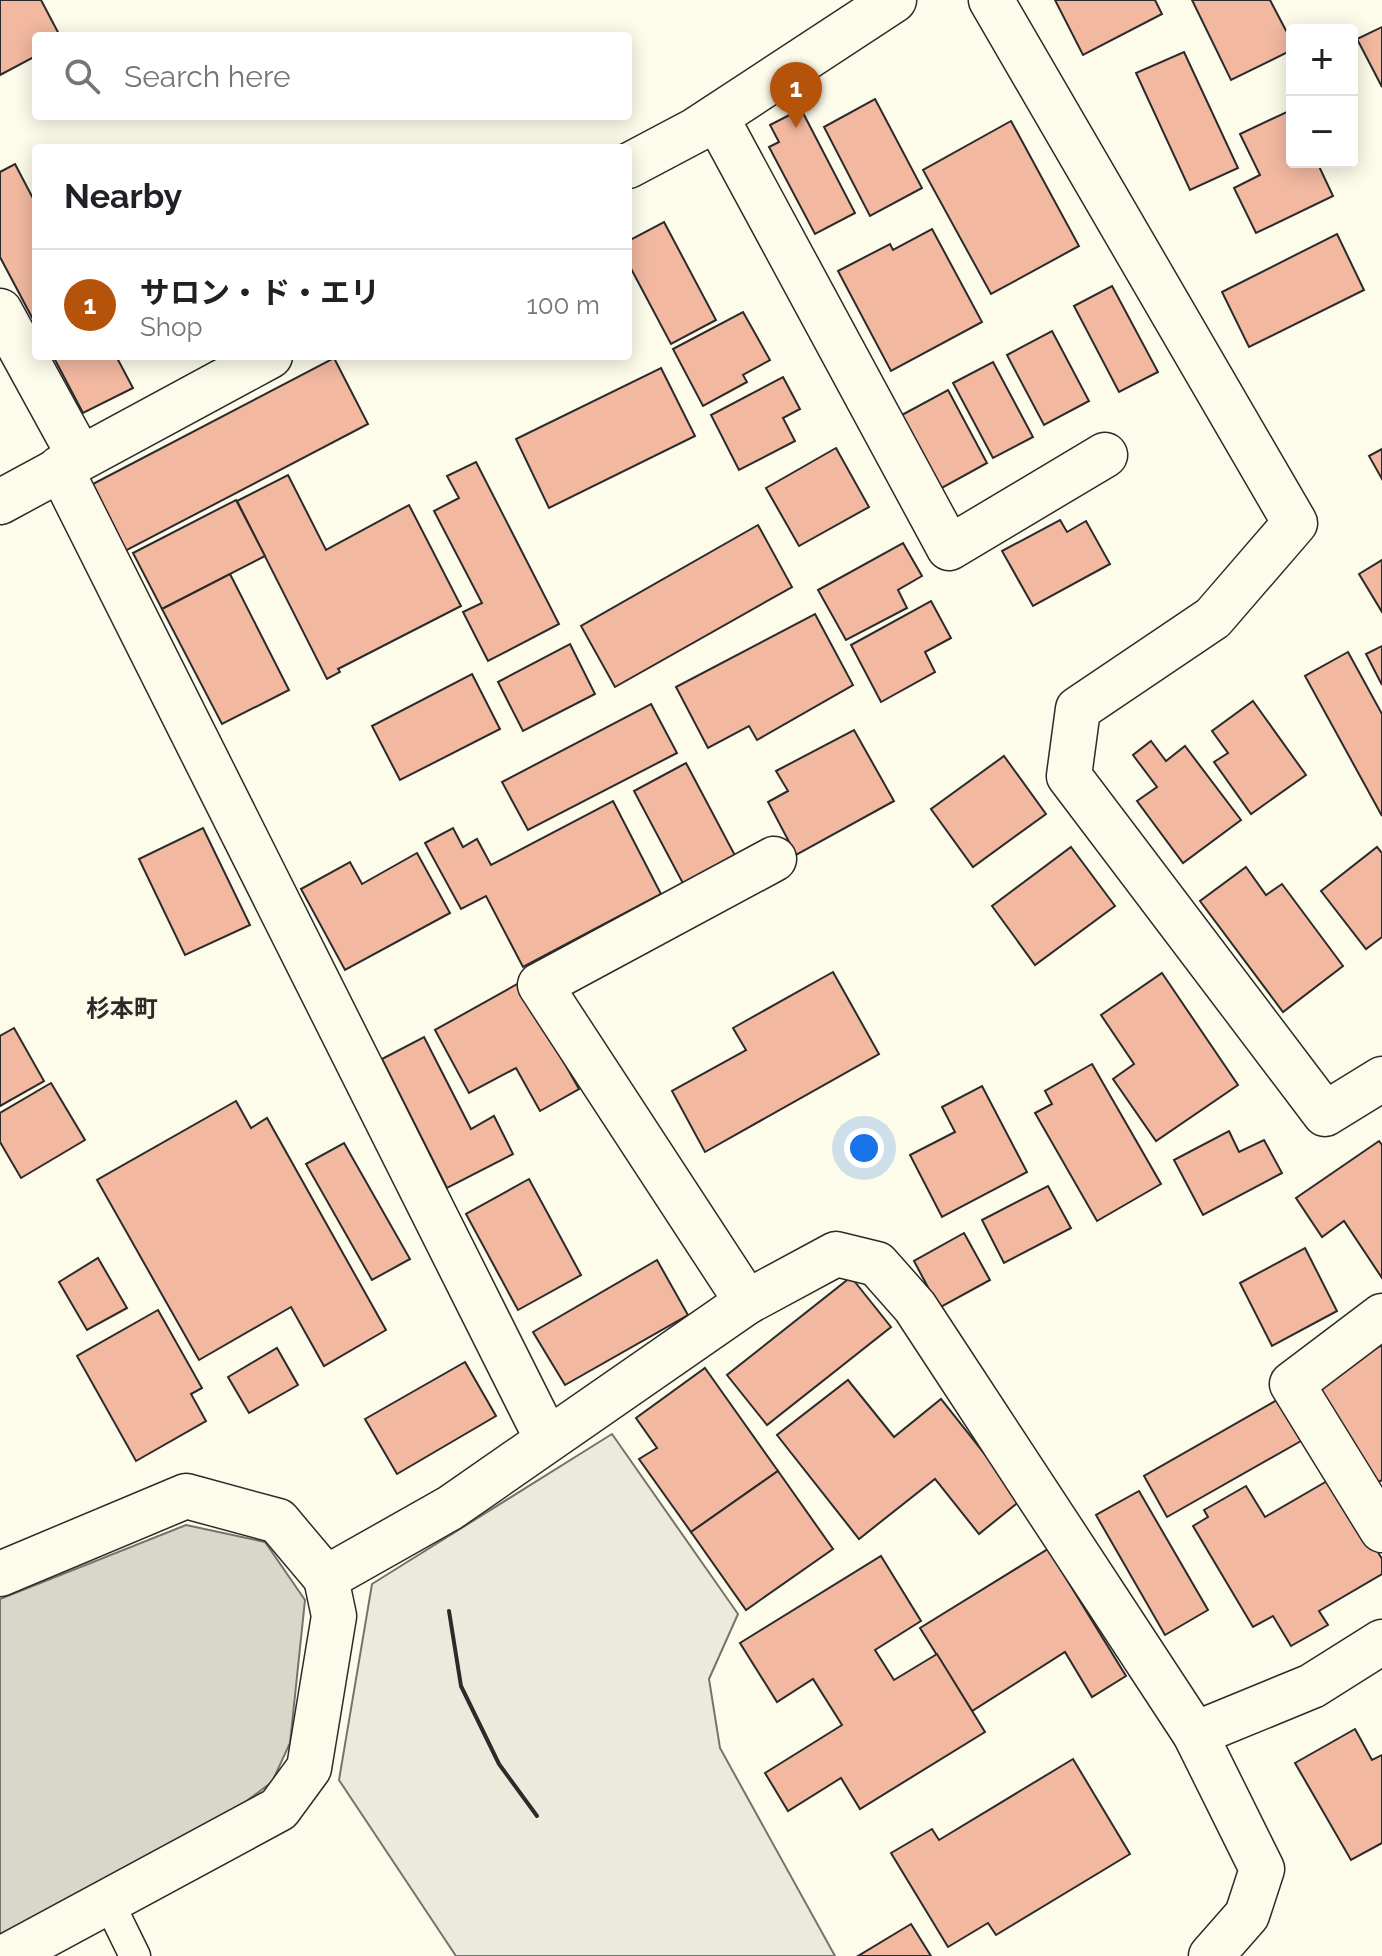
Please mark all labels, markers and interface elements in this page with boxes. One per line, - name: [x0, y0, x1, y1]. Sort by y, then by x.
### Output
- map controls: [1286, 24, 1358, 168]
- button: +: [1286, 24, 1358, 96]
- search box: [32, 32, 632, 120]
- icon: search: [60, 54, 104, 98]
- text: Search here: [124, 59, 291, 94]
- pin: 1: [770, 62, 822, 128]
- button: −: [1286, 96, 1358, 168]
- text: Nearby: [64, 176, 182, 216]
- text: サロン・ド・エリ: [140, 275, 380, 310]
- text: 1: [84, 290, 96, 320]
- text: 100 m: [527, 290, 600, 320]
- text: Shop: [140, 312, 202, 342]
- district label: 杉本町: [86, 994, 158, 1023]
- your location: [844, 1128, 884, 1168]

